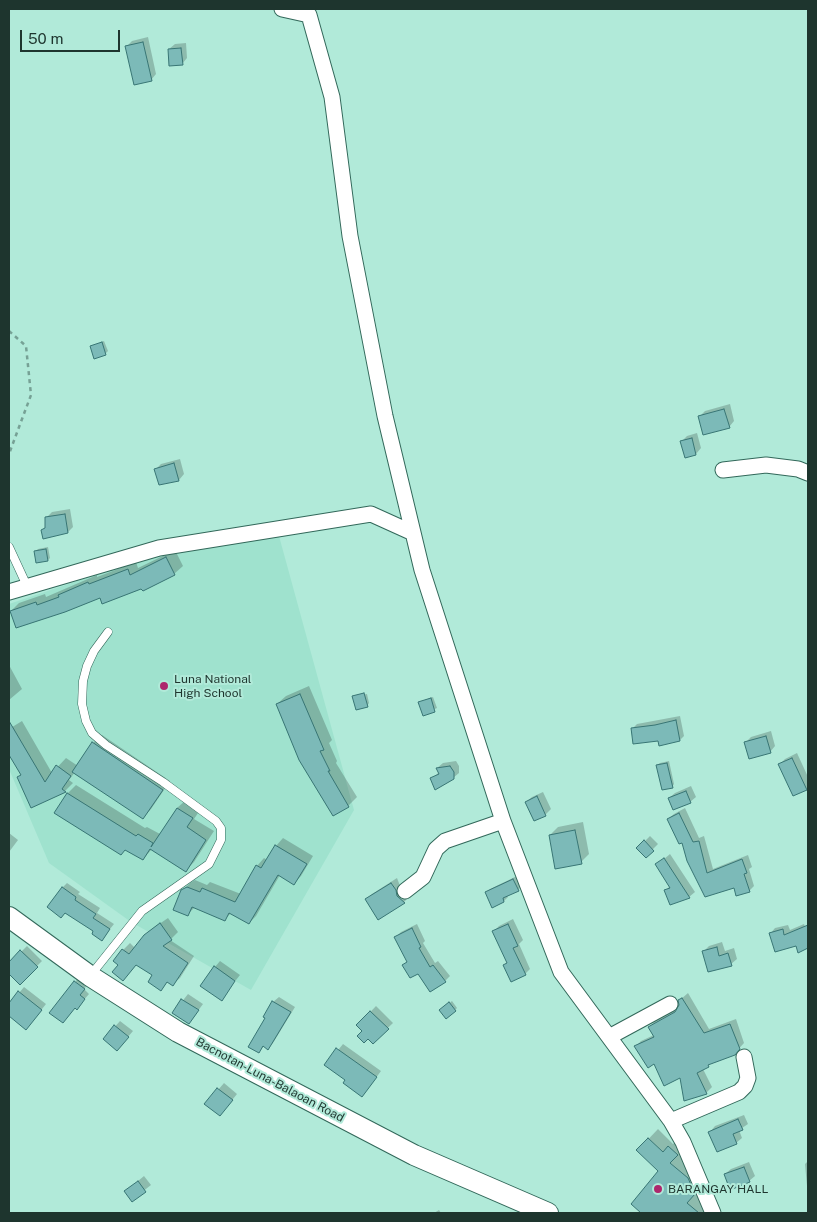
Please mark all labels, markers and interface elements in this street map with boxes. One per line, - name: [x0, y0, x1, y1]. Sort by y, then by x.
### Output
- scale bar: [22, 20, 122, 52]
- text: 50 m: [28, 30, 63, 47]
- place label: Luna National High School: [174, 672, 251, 700]
- marker: Luna National High School: [158, 680, 170, 692]
- street label: Bacnotan-Luna-Balaoan Road: [193, 1035, 347, 1125]
- place label: BARANGAY HALL: [668, 1182, 768, 1196]
- marker: BARANGAY HALL: [652, 1183, 664, 1195]

